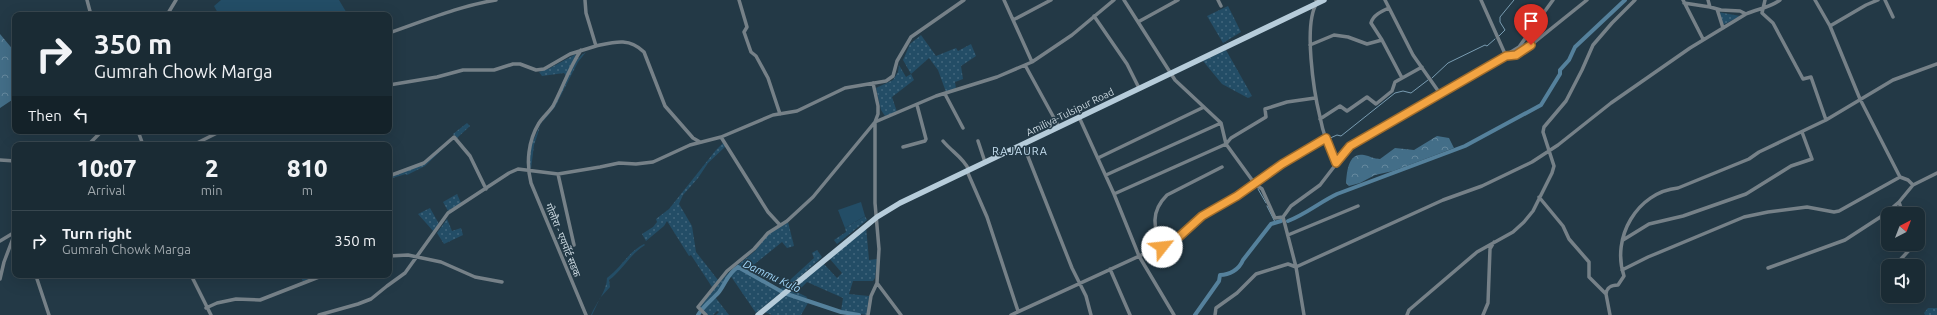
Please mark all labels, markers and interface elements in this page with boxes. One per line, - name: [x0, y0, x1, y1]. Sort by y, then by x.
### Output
- pin: [1514, 4, 1548, 45]
- icon: arrive: [1520, 10, 1542, 32]
- icon: right: [28, 28, 80, 80]
- text: 350 m: [94, 28, 172, 59]
- text: Gumrah Chowk Marga: [94, 61, 273, 81]
- street label: Amiliya-Tulsipur Road: [1024, 86, 1116, 138]
- icon: left: [70, 104, 92, 126]
- text: Then: [28, 107, 62, 124]
- district label: RAJAURA: [992, 145, 1048, 157]
- text: 10:07: [76, 155, 136, 182]
- text: 2: [205, 155, 218, 182]
- text: 810: [287, 155, 328, 182]
- text: Arrival: [87, 183, 125, 197]
- text: min: [201, 183, 223, 197]
- text: m: [302, 183, 313, 197]
- street label: गोलौरा - एयर्पोर्ट सडक: [543, 202, 583, 279]
- north arrow: [1881, 207, 1925, 251]
- map controls: [1881, 207, 1925, 303]
- text: Turn right: [62, 225, 132, 242]
- position arrow: [1141, 226, 1183, 268]
- icon: right: [28, 230, 50, 252]
- text: 350 m: [334, 232, 376, 249]
- text: Gumrah Chowk Marga: [62, 242, 191, 256]
- water label: Dammu Kulo: [741, 258, 803, 295]
- button: sound: [1881, 259, 1925, 303]

